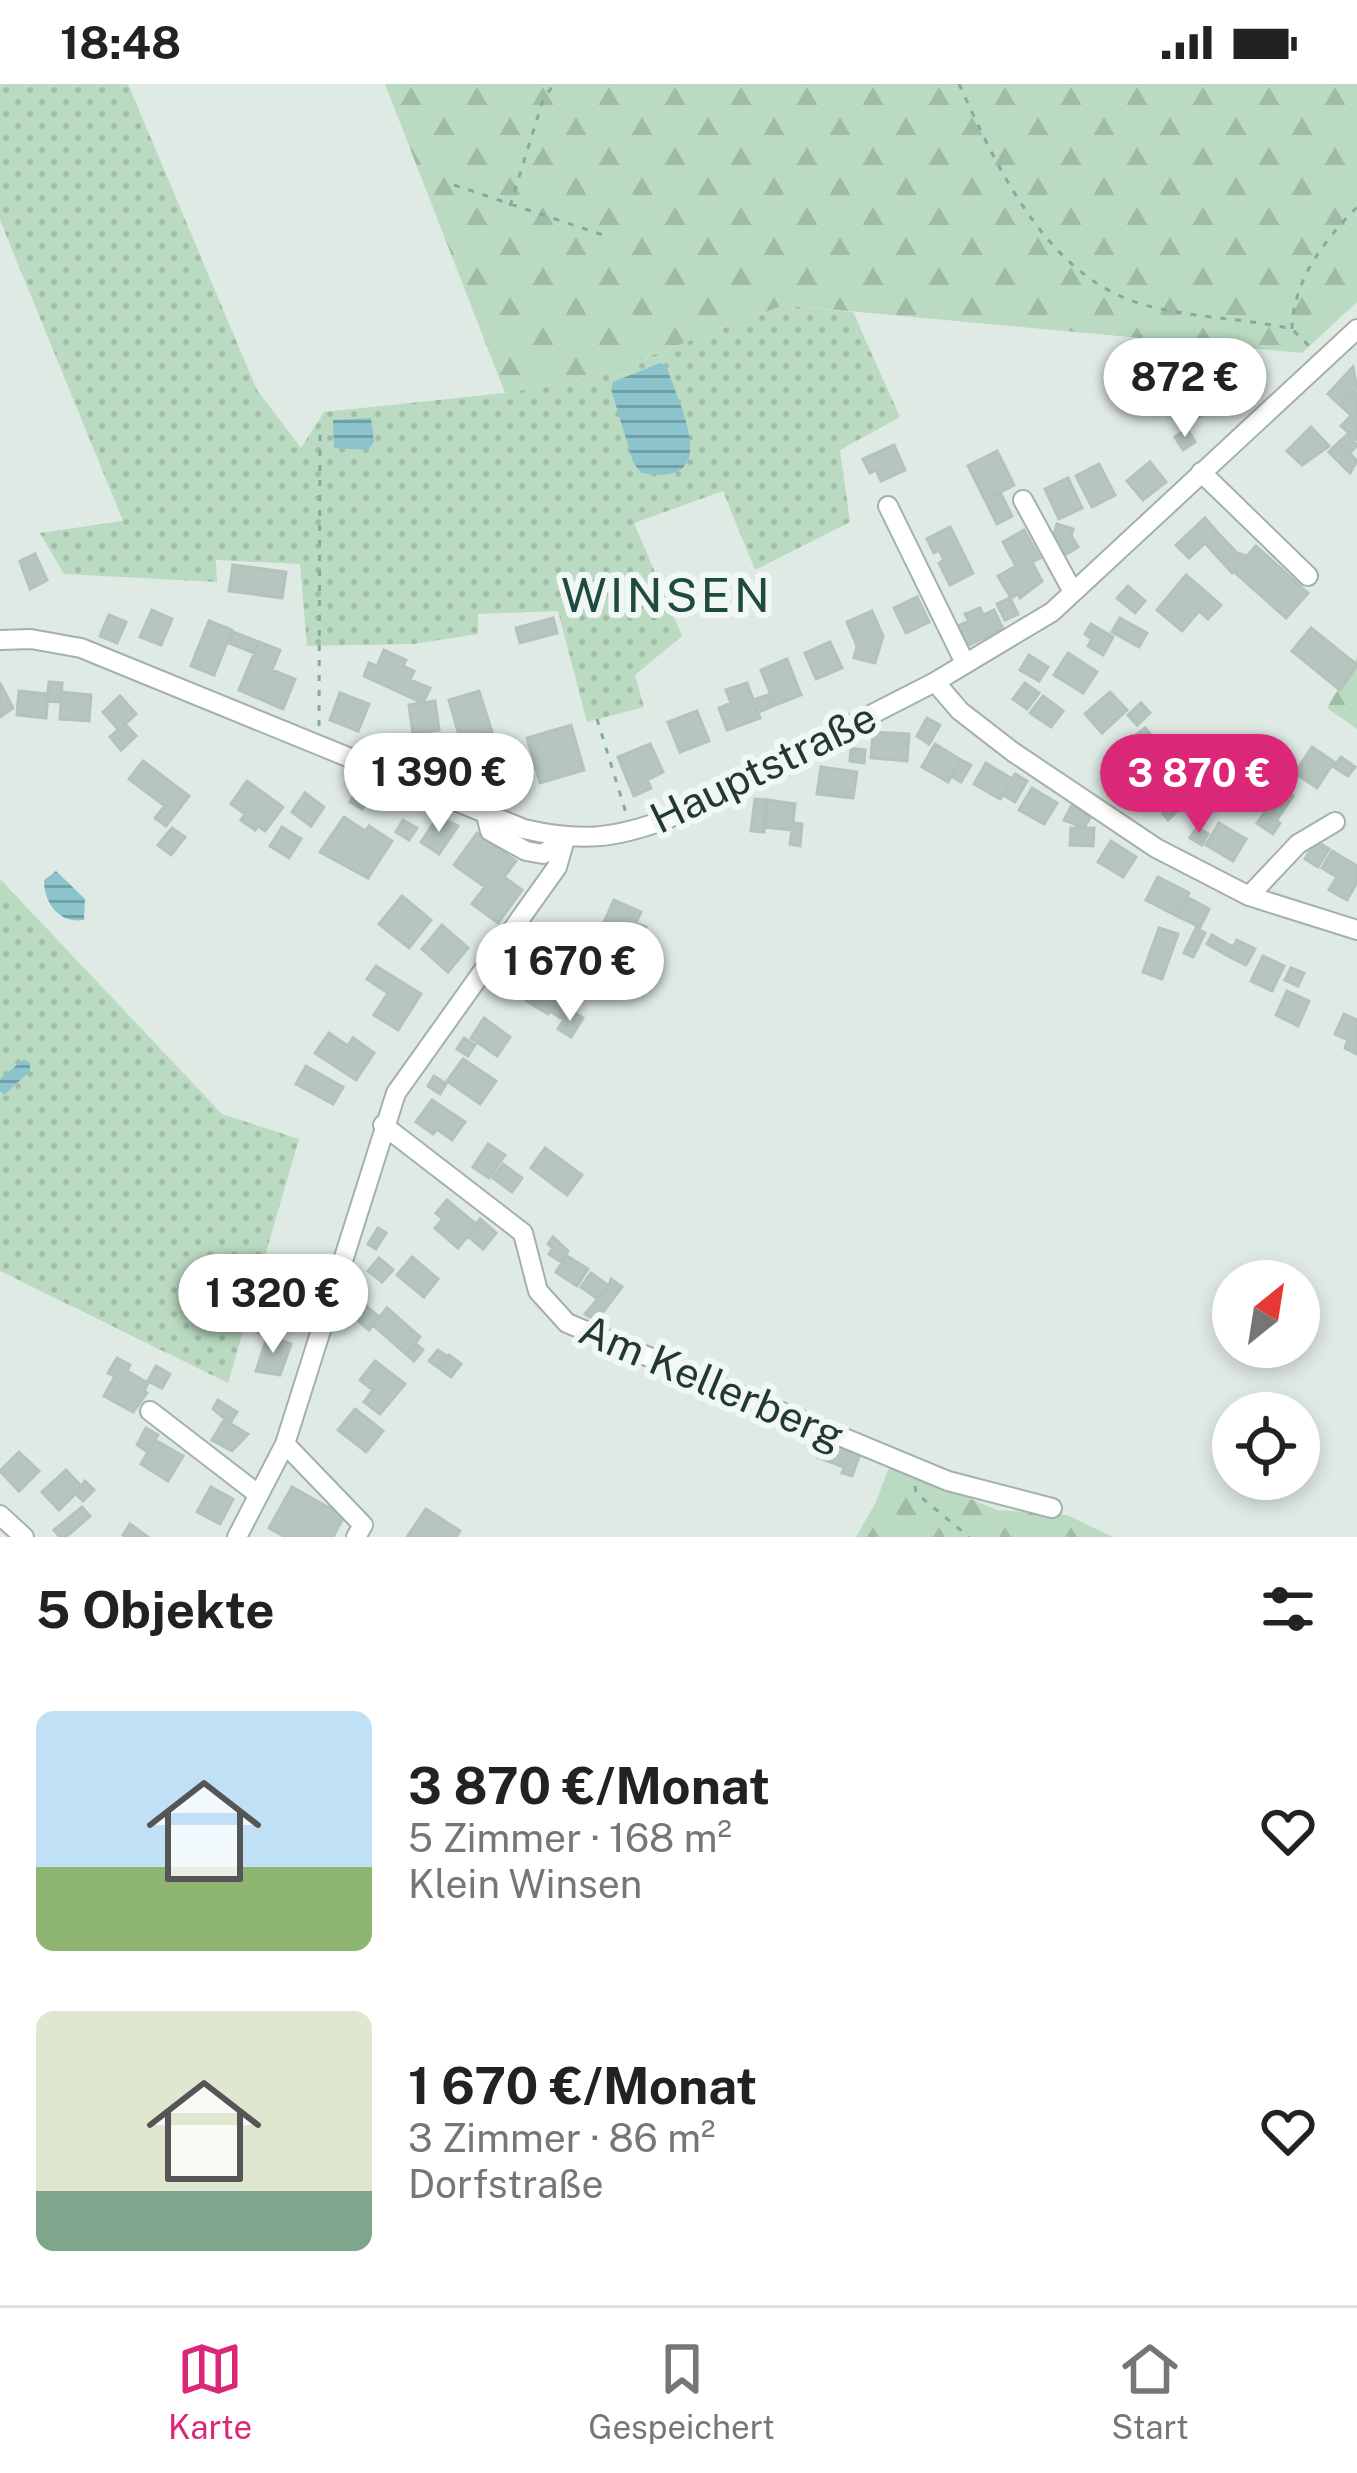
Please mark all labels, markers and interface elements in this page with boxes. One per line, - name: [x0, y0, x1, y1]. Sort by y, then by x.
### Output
- text: 18:48: [60, 16, 181, 69]
- pin: 872 €: [1101, 338, 1269, 440]
- text: 872 €: [1130, 354, 1240, 400]
- district label: WINSEN: [561, 566, 773, 623]
- street label: Hauptstraße: [642, 691, 884, 843]
- pin: 1 390 €: [328, 733, 550, 835]
- pin: 3 870 €: [1088, 734, 1310, 836]
- text: 1 390 €: [371, 749, 507, 795]
- text: 3 870 €: [1127, 750, 1271, 796]
- pin: 1 670 €: [459, 922, 681, 1024]
- text: 1 670 €: [503, 938, 637, 984]
- pin: 1 320 €: [162, 1254, 384, 1356]
- north arrow: [1212, 1260, 1320, 1368]
- map controls: [1212, 1260, 1320, 1500]
- text: 1 320 €: [205, 1270, 341, 1316]
- street label: Am Kellerberg: [572, 1304, 852, 1460]
- button: locate: [1212, 1392, 1320, 1500]
- icon: filters: [1255, 1576, 1321, 1642]
- text: 5 Objekte: [36, 1580, 275, 1639]
- text: 3 870 €/Monat: [408, 1756, 770, 1815]
- icon: home: [132, 1759, 276, 1903]
- icon: heart: [1255, 1798, 1321, 1864]
- text: 5 Zimmer · 168 m²: [408, 1815, 732, 1861]
- text: Klein Winsen: [408, 1861, 642, 1907]
- text: 1 670 €/Monat: [408, 2056, 757, 2115]
- icon: home: [132, 2059, 276, 2203]
- icon: heart: [1255, 2098, 1321, 2164]
- text: 3 Zimmer · 86 m²: [408, 2115, 715, 2161]
- text: Dorfstraße: [408, 2161, 604, 2207]
- tab: Karte: [168, 2336, 252, 2446]
- tab: Gespeichert: [588, 2336, 775, 2446]
- tab: Start: [1111, 2336, 1189, 2446]

